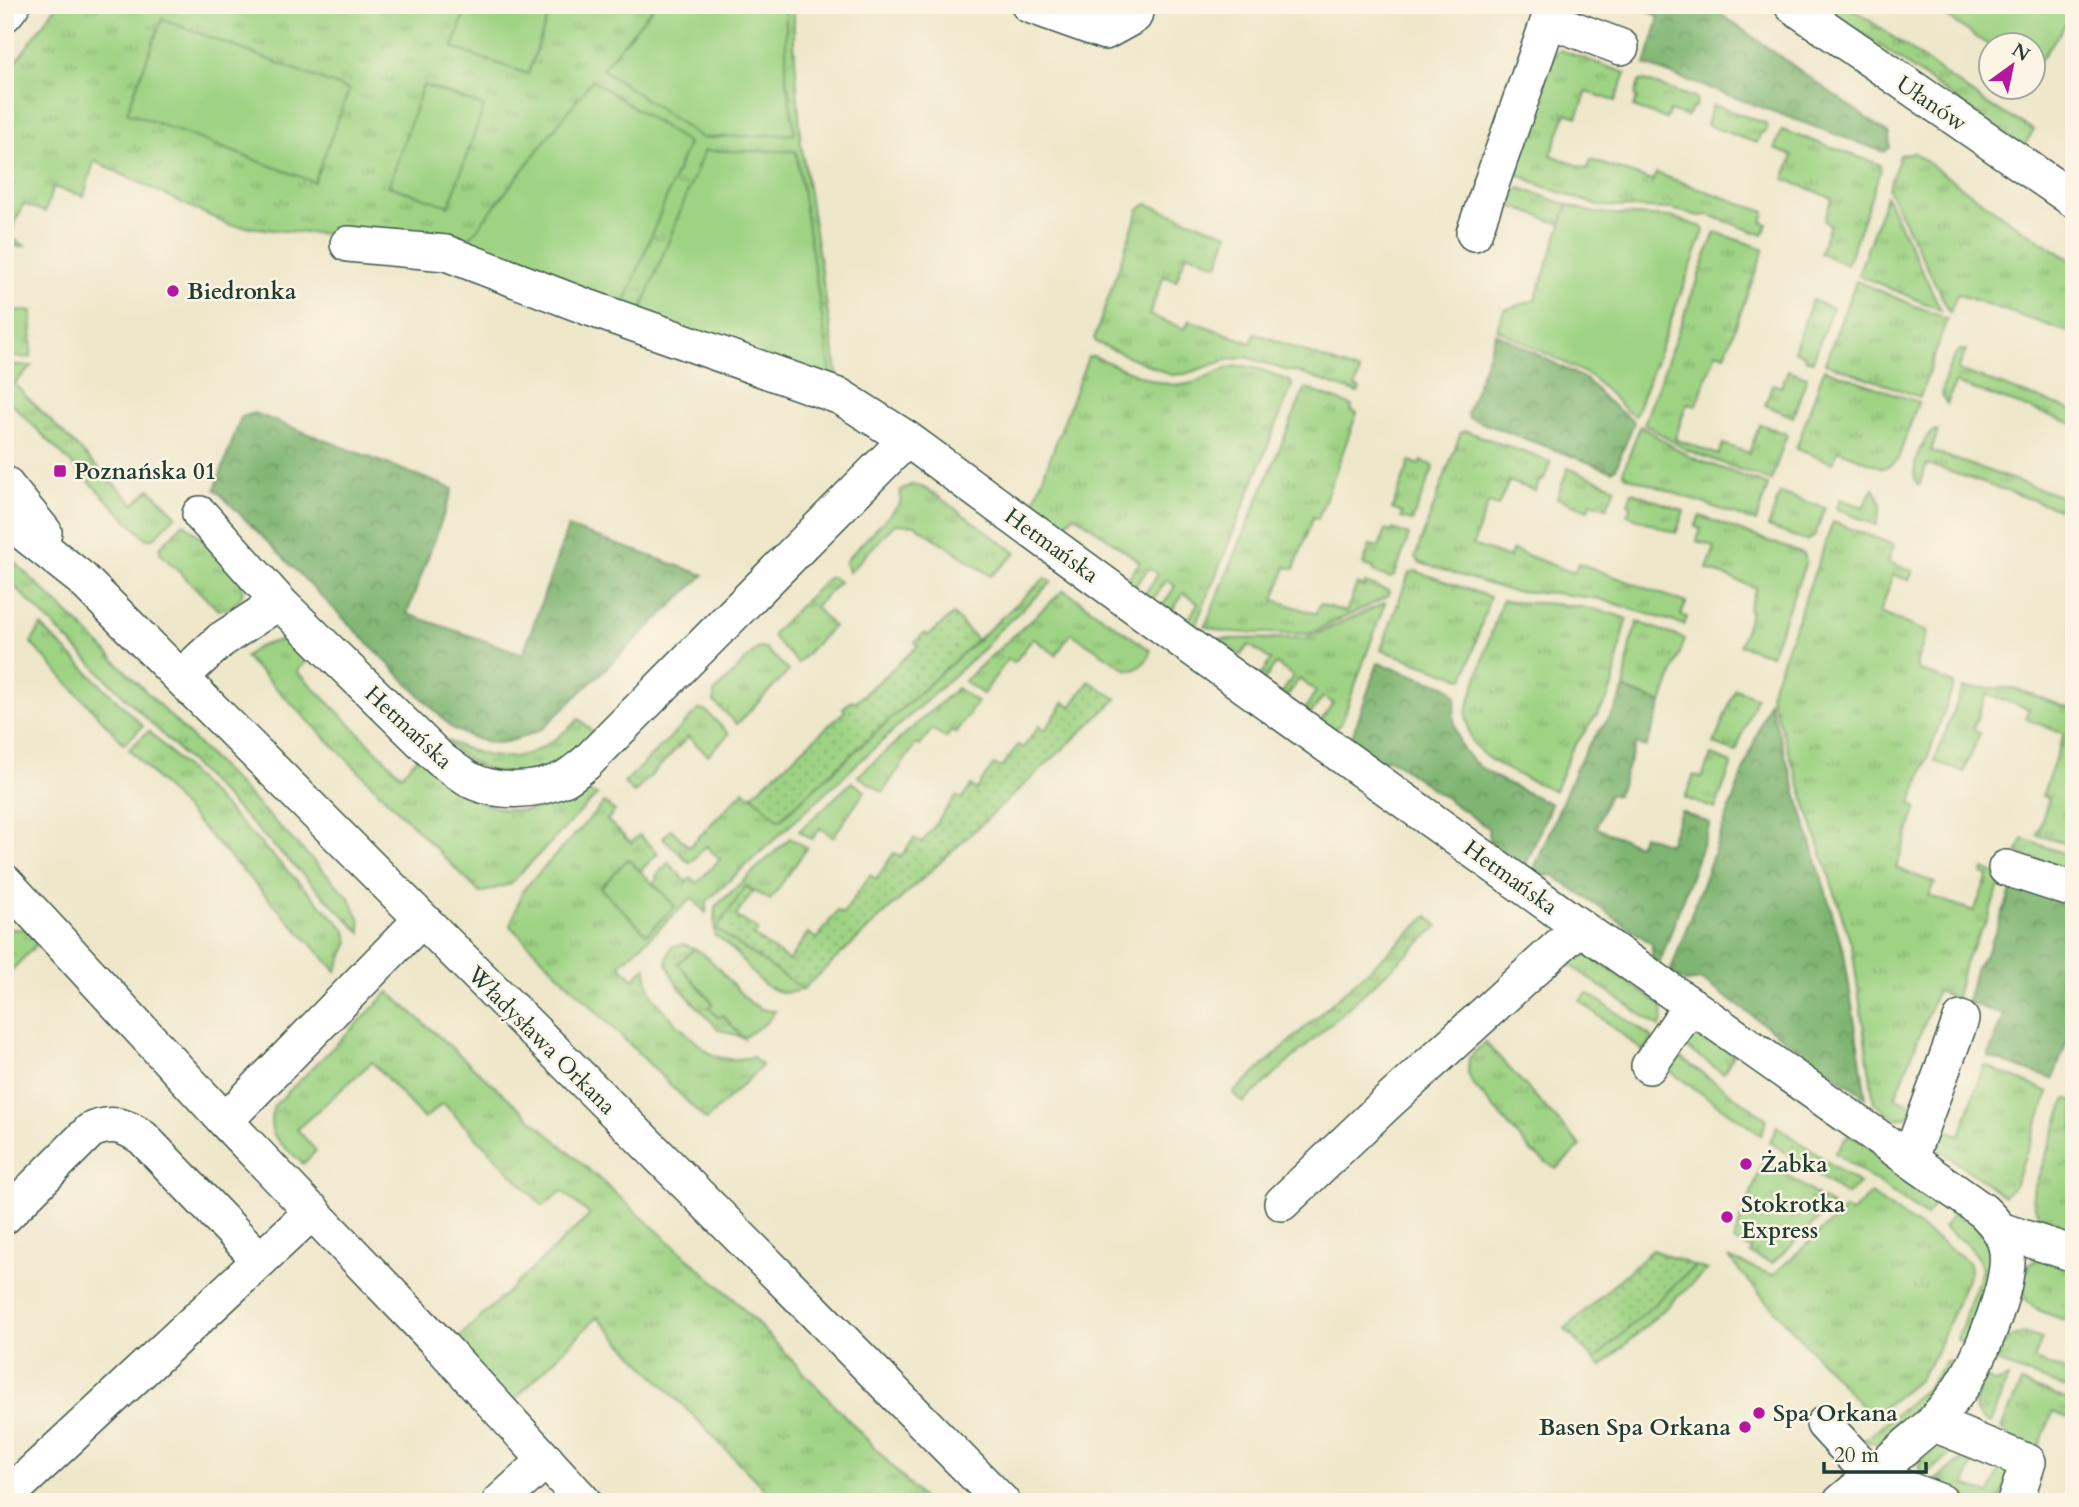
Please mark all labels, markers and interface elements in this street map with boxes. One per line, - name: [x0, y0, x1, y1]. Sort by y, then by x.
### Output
- north arrow: [1978, 32, 2048, 102]
- text: N: [2007, 37, 2035, 68]
- street label: Ułanów: [1890, 68, 1974, 139]
- place label: Biedronka: [187, 276, 297, 307]
- marker: Biedronka: [165, 283, 181, 299]
- place label: Poznańska 01: [74, 456, 217, 487]
- marker: Poznańska 01: [52, 463, 68, 479]
- street label: Hetmańska: [998, 501, 1105, 590]
- street label: Hetmańska: [358, 679, 459, 776]
- street label: Hetmańska: [1457, 833, 1564, 922]
- street label: Władysława Orkana: [460, 959, 623, 1121]
- place label: Żabka: [1760, 1149, 1828, 1180]
- marker: Żabka: [1738, 1156, 1754, 1172]
- place label: Stokrotka Express: [1741, 1189, 1846, 1246]
- marker: Stokrotka Express: [1719, 1209, 1735, 1225]
- place label: Spa Orkana: [1773, 1398, 1898, 1429]
- marker: Spa Orkana: [1751, 1405, 1767, 1421]
- place label: Basen Spa Orkana: [1539, 1412, 1732, 1443]
- marker: Basen Spa Orkana: [1737, 1419, 1753, 1435]
- scale bar: [1824, 1430, 1925, 1474]
- text: 20 m: [1834, 1441, 1879, 1470]

